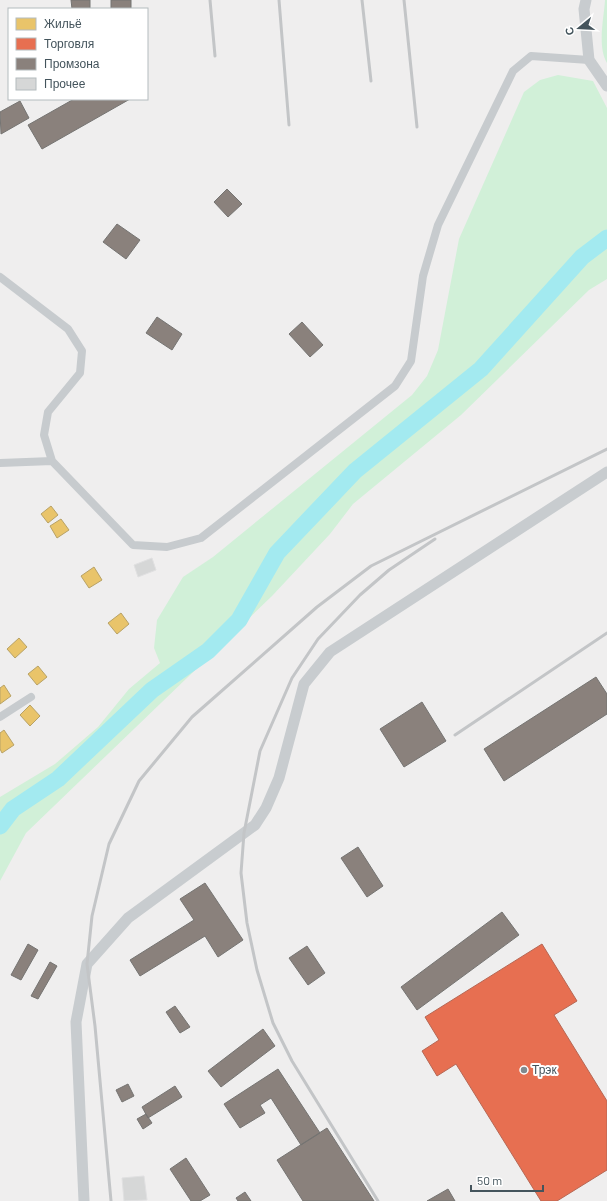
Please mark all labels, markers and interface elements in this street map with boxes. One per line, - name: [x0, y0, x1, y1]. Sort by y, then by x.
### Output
- legend: [8, 8, 148, 100]
- north arrow: [559, 8, 599, 48]
- text: Жильё: [44, 16, 82, 30]
- text: С: [562, 25, 576, 37]
- text: Торговля: [44, 36, 94, 51]
- text: Промзона: [44, 56, 100, 71]
- text: Прочее: [44, 76, 86, 91]
- place label: Трэк: [532, 1062, 557, 1077]
- marker: Трэк: [519, 1065, 529, 1075]
- scale bar: [471, 1167, 543, 1193]
- text: 50 m: [477, 1173, 502, 1187]

